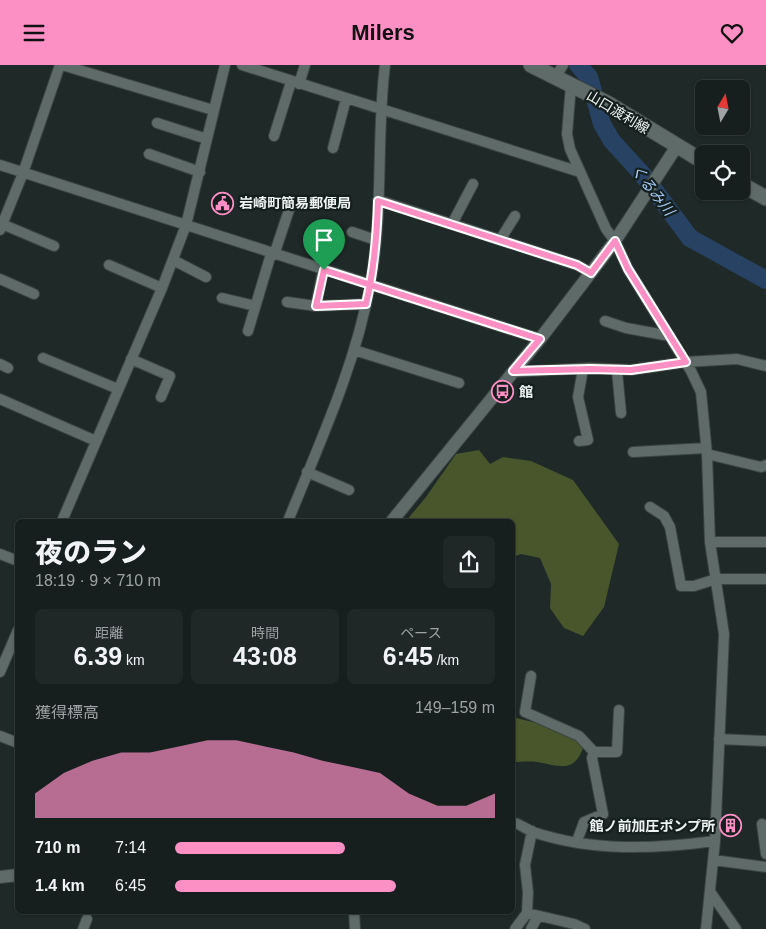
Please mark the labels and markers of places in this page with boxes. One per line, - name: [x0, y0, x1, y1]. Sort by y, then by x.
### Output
- public building icon: 岩崎町簡易郵便局: [211, 191, 235, 215]
- place label: 岩崎町簡易郵便局: [239, 195, 351, 211]
- pin: [303, 219, 345, 270]
- bus stop icon: 館: [491, 380, 515, 404]
- place label: 館: [519, 384, 533, 400]
- building icon: 館ノ前加圧ポンプ所: [719, 814, 743, 838]
- place label: 館ノ前加圧ポンプ所: [589, 818, 715, 834]

